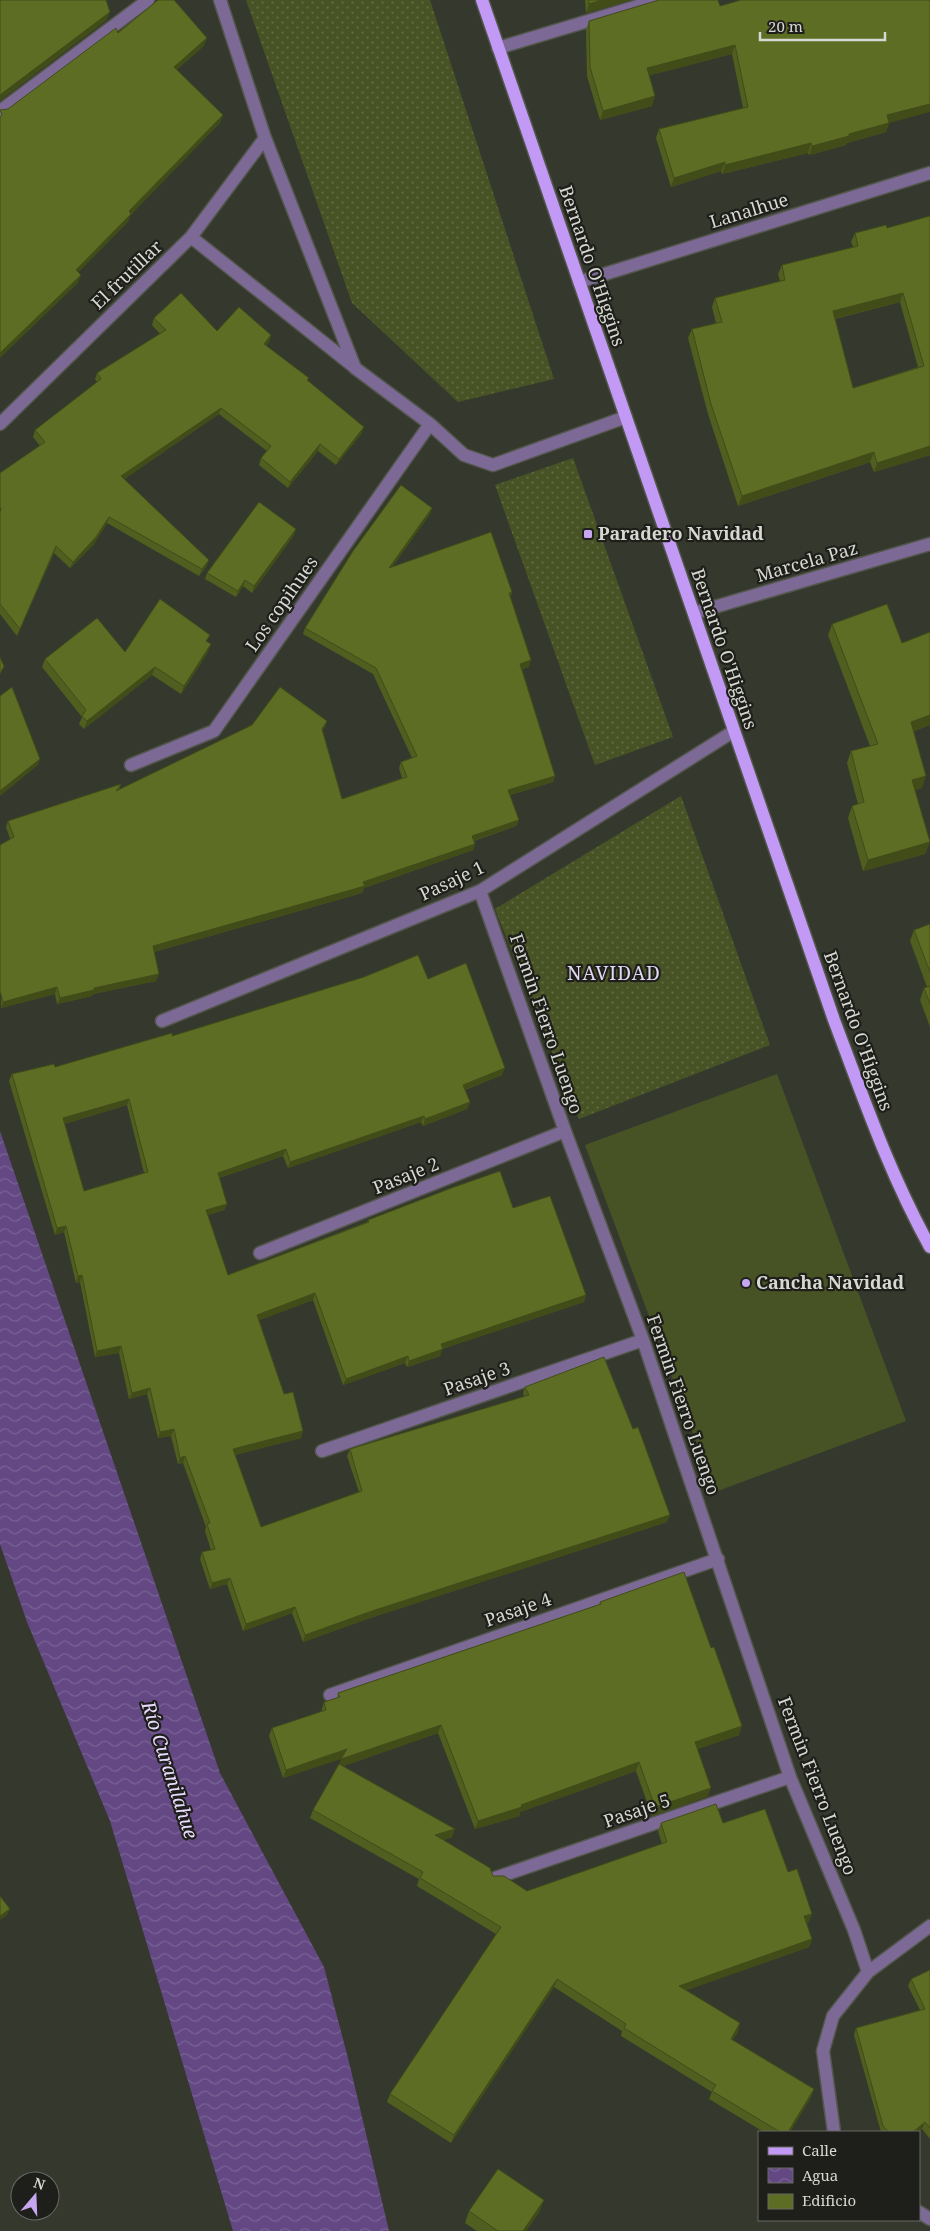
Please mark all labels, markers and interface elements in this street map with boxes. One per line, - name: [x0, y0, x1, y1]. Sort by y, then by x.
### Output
- scale bar: [760, 10, 885, 42]
- text: 20 m: [768, 16, 803, 36]
- street label: Bernardo O'Higgins: [554, 182, 632, 349]
- street label: Lanalhue: [706, 187, 791, 233]
- street label: El frutillar: [86, 234, 167, 314]
- place label: Paradero Navidad: [598, 521, 764, 545]
- marker: Paradero Navidad: [582, 528, 594, 540]
- street label: Marcela Paz: [753, 535, 860, 587]
- street label: Los copihues: [239, 551, 323, 656]
- street label: Bernardo O'Higgins: [686, 565, 764, 732]
- street label: Pasaje 1: [415, 855, 488, 906]
- street label: Fermin Fierro Luengo: [505, 930, 589, 1117]
- street label: Bernardo O'Higgins: [819, 947, 899, 1114]
- district label: NAVIDAD: [567, 960, 661, 986]
- street label: Pasaje 2: [369, 1151, 442, 1199]
- place label: Cancha Navidad: [756, 1270, 905, 1294]
- marker: Cancha Navidad: [740, 1277, 752, 1289]
- street label: Fermin Fierro Luengo: [642, 1311, 726, 1498]
- street label: Pasaje 3: [440, 1355, 513, 1401]
- street label: Pasaje 4: [481, 1586, 554, 1632]
- street label: Fermin Fierro Luengo: [773, 1693, 863, 1878]
- water label: Río Curanilahue: [135, 1697, 204, 1842]
- street label: Pasaje 5: [600, 1787, 673, 1833]
- legend: [758, 2131, 920, 2221]
- text: Calle: [802, 2140, 837, 2160]
- text: Agua: [802, 2165, 838, 2185]
- north arrow: [10, 2171, 60, 2221]
- text: N: [31, 2172, 48, 2194]
- text: Edificio: [802, 2190, 856, 2210]

